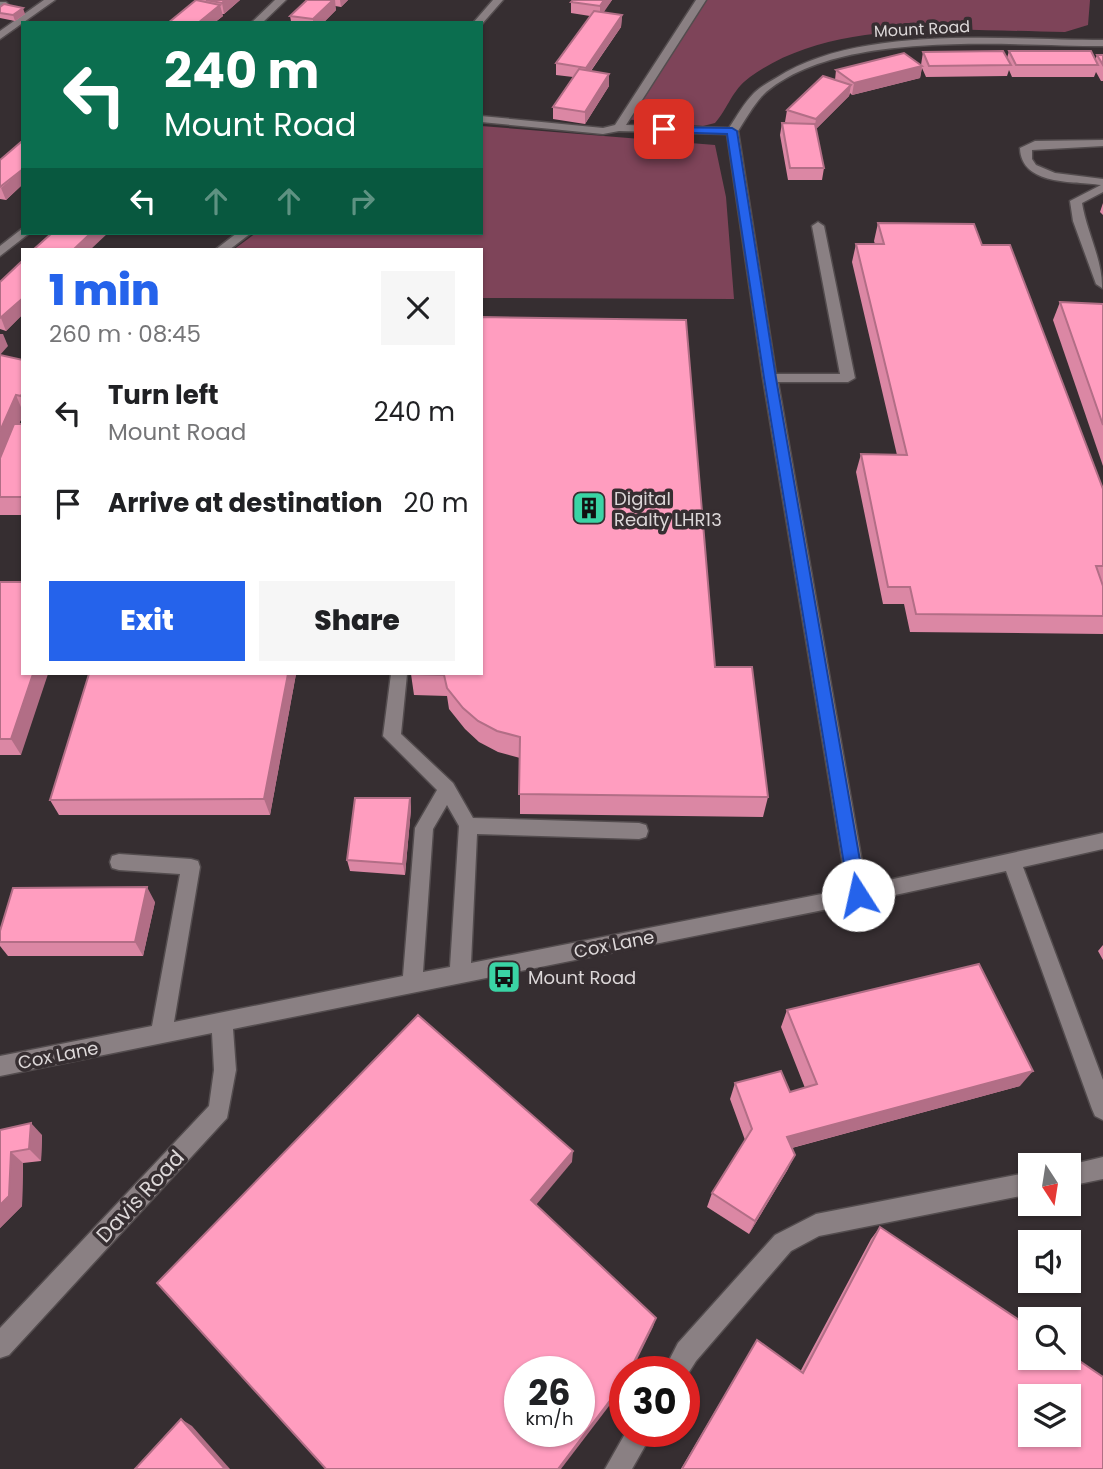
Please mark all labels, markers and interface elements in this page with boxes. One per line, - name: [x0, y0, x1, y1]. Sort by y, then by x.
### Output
- street label: Mount Road: [873, 15, 971, 43]
- text: 240 m: [164, 37, 319, 105]
- icon: left: [49, 49, 140, 140]
- pin: [634, 99, 694, 159]
- text: Mount Road: [164, 102, 356, 147]
- icon: arrive: [645, 110, 683, 148]
- icon: left: [124, 182, 162, 220]
- icon: ahead: [197, 182, 235, 220]
- icon: ahead: [270, 182, 308, 220]
- icon: right: [343, 182, 381, 220]
- text: 1 min: [49, 261, 160, 320]
- button: close: [381, 271, 455, 345]
- text: 260 m · 08:45: [49, 318, 201, 350]
- text: Turn left: [108, 377, 219, 413]
- icon: left: [49, 394, 87, 432]
- text: 240 m: [374, 394, 455, 430]
- text: Mount Road: [108, 416, 246, 448]
- icon: arrive: [49, 485, 87, 523]
- text: Arrive at destination: [108, 485, 383, 521]
- text: 20 m: [404, 485, 469, 521]
- place label: Digital Realty LHR13: [614, 486, 722, 532]
- building icon: Digital Realty LHR13: [570, 489, 608, 527]
- button: Exit: [49, 581, 245, 661]
- button: Share: [259, 581, 455, 661]
- position arrow: [821, 858, 895, 932]
- street label: Cox Lane: [572, 924, 656, 964]
- bus stop icon: Mount Road: [485, 958, 523, 996]
- place label: Mount Road: [528, 965, 636, 990]
- street label: Cox Lane: [16, 1035, 100, 1075]
- street label: Davis Road: [89, 1143, 191, 1249]
- north arrow: [1018, 1153, 1082, 1216]
- map controls: [1018, 1153, 1081, 1447]
- button: sound: [1018, 1230, 1081, 1293]
- button: search: [1018, 1307, 1081, 1370]
- speed limit sign: 30: [609, 1356, 700, 1447]
- text: 26: [528, 1368, 571, 1417]
- button: layers: [1018, 1384, 1081, 1447]
- text: km/h: [526, 1406, 573, 1431]

